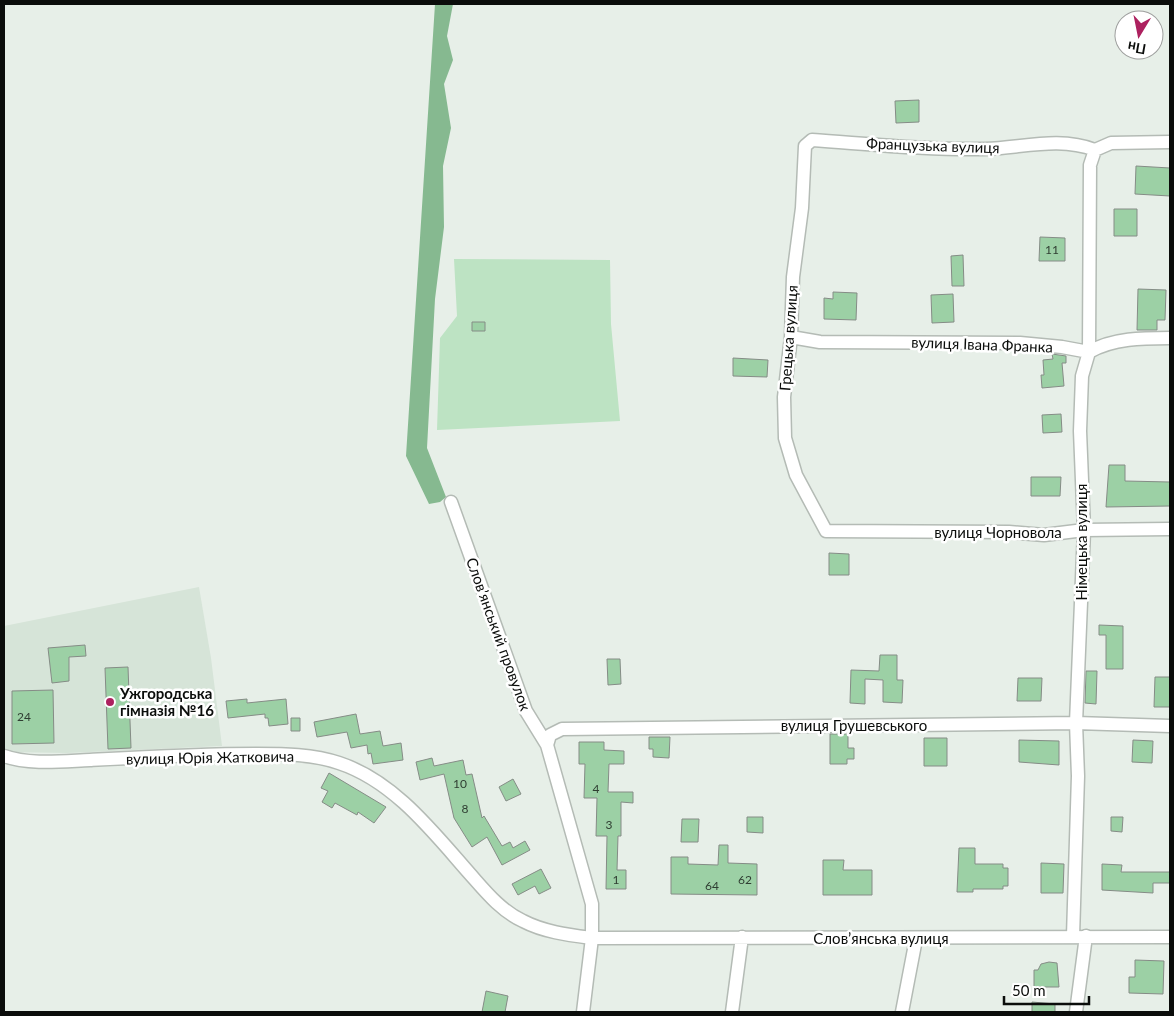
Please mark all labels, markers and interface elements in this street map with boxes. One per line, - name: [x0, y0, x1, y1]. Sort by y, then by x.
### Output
- north arrow: [1114, 10, 1164, 60]
- text: Пн: [1126, 38, 1147, 58]
- street label: Французька вулиця: [866, 134, 1000, 156]
- house number: 11: [1045, 242, 1059, 257]
- street label: Грецька вулиця: [775, 284, 801, 392]
- street label: вулиця Івана Франка: [911, 333, 1053, 355]
- street label: Німецька вулиця: [1072, 484, 1090, 600]
- street label: вулиця Чорновола: [934, 523, 1062, 541]
- street label: Словʼянський провулок: [463, 555, 535, 713]
- place label: Ужгородська гімназія №16: [119, 684, 214, 719]
- marker: Ужгородська гімназія №16: [104, 696, 116, 708]
- house number: 24: [17, 709, 31, 724]
- street label: вулиця Грушевського: [781, 716, 927, 734]
- street label: вулиця Юрія Жатковича: [126, 747, 294, 767]
- house number: 10: [453, 776, 467, 791]
- house number: 4: [593, 781, 600, 796]
- house number: 8: [462, 801, 469, 816]
- house number: 3: [606, 817, 613, 832]
- house number: 1: [613, 872, 620, 887]
- house number: 62: [738, 872, 752, 887]
- house number: 64: [705, 878, 719, 893]
- street label: Словʼянська вулиця: [813, 929, 949, 947]
- scale bar: [1004, 974, 1089, 1006]
- text: 50 m: [1012, 981, 1046, 999]

